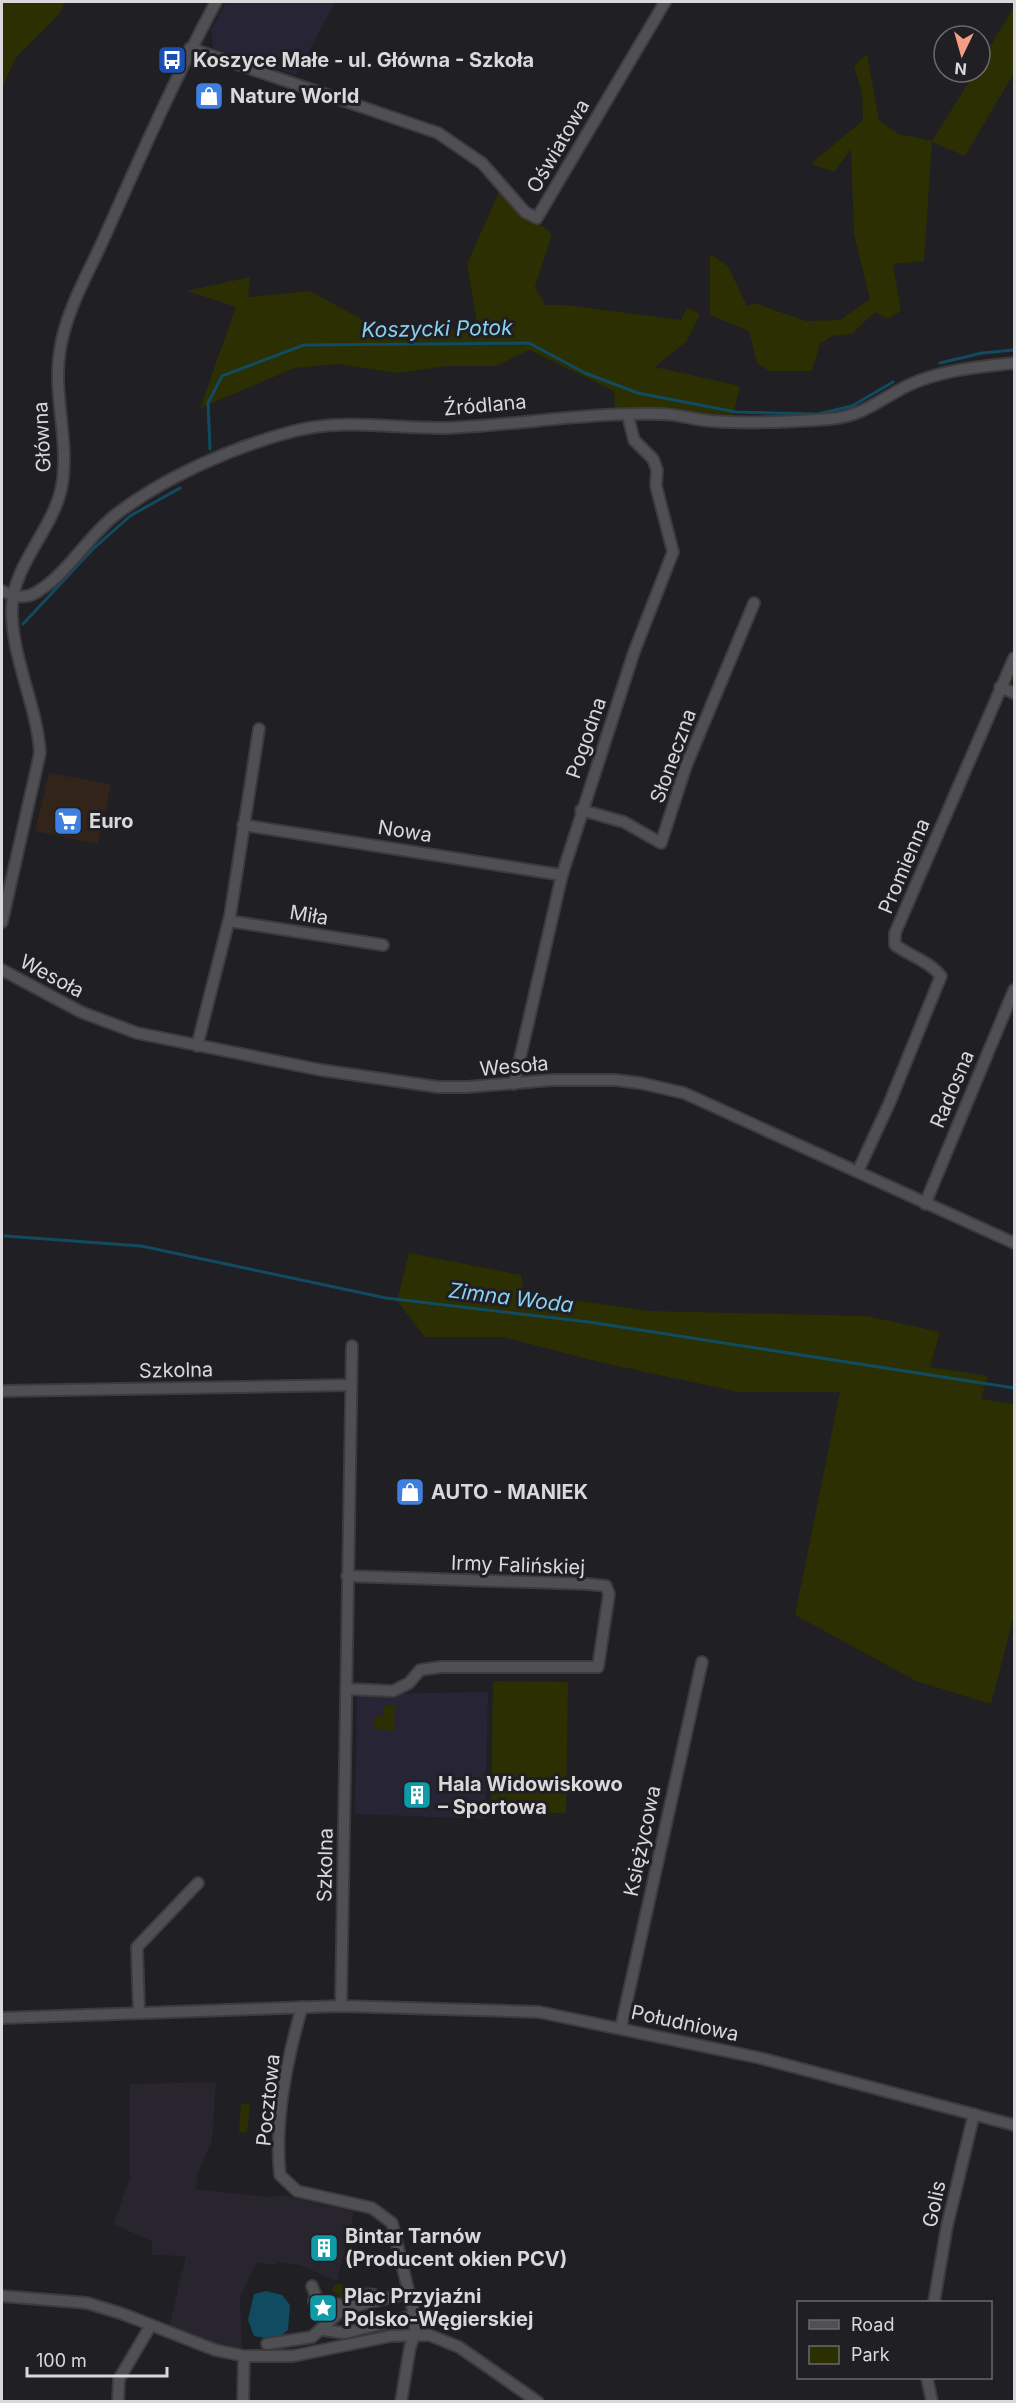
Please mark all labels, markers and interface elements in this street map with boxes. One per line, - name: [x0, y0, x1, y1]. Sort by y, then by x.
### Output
- north arrow: [932, 24, 992, 84]
- bus stop icon: Koszyce Małe - ul. Główna - Szkoła: [156, 44, 188, 76]
- place label: Koszyce Małe - ul. Główna - Szkoła: [193, 48, 534, 72]
- text: N: [954, 58, 968, 79]
- shop icon: Nature World: [193, 80, 225, 112]
- place label: Nature World: [230, 84, 359, 108]
- street label: Oświatowa: [522, 95, 594, 197]
- water label: Koszycki Potok: [361, 315, 513, 342]
- street label: Źródlana: [442, 388, 527, 421]
- street label: Główna: [28, 401, 56, 473]
- street label: Pogodna: [561, 694, 611, 782]
- street label: Słoneczna: [645, 706, 701, 806]
- supermarket icon: Euro: [52, 805, 84, 837]
- place label: Euro: [89, 809, 134, 833]
- street label: Nowa: [376, 815, 434, 847]
- street label: Promienna: [873, 815, 935, 917]
- street label: Miła: [288, 900, 330, 930]
- street label: Wesoła: [16, 949, 88, 1003]
- street label: Radosna: [925, 1047, 979, 1131]
- street label: Wesoła: [479, 1051, 549, 1081]
- water label: Zimna Woda: [447, 1277, 575, 1318]
- street label: Szkolna: [139, 1357, 213, 1383]
- shop icon: AUTO - MANIEK: [394, 1476, 426, 1508]
- place label: AUTO - MANIEK: [431, 1480, 588, 1504]
- street label: Irmy Falińskiej: [450, 1551, 586, 1579]
- place label: Hala Widowiskowo – Sportowa: [438, 1772, 623, 1819]
- building icon: Hala Widowiskowo – Sportowa: [401, 1779, 433, 1811]
- street label: Księżycowa: [619, 1783, 665, 1899]
- street label: Szkolna: [312, 1828, 338, 1902]
- street label: Południowa: [629, 2000, 741, 2046]
- street label: Pocztowa: [251, 2053, 285, 2147]
- street label: Golis: [917, 2178, 951, 2230]
- place label: Bintar Tarnów (Producent okien PCV): [345, 2224, 567, 2271]
- building icon: Bintar Tarnów (Producent okien PCV): [308, 2232, 340, 2264]
- place label: Plac Przyjaźni Polsko-Węgierskiej: [344, 2284, 533, 2331]
- place icon: Plac Przyjaźni Polsko-Węgierskiej: [307, 2292, 339, 2324]
- legend: [797, 2301, 992, 2379]
- text: Road: [851, 2314, 894, 2335]
- scale bar: [27, 2340, 166, 2378]
- text: Park: [851, 2344, 890, 2365]
- text: 100 m: [36, 2350, 87, 2371]

